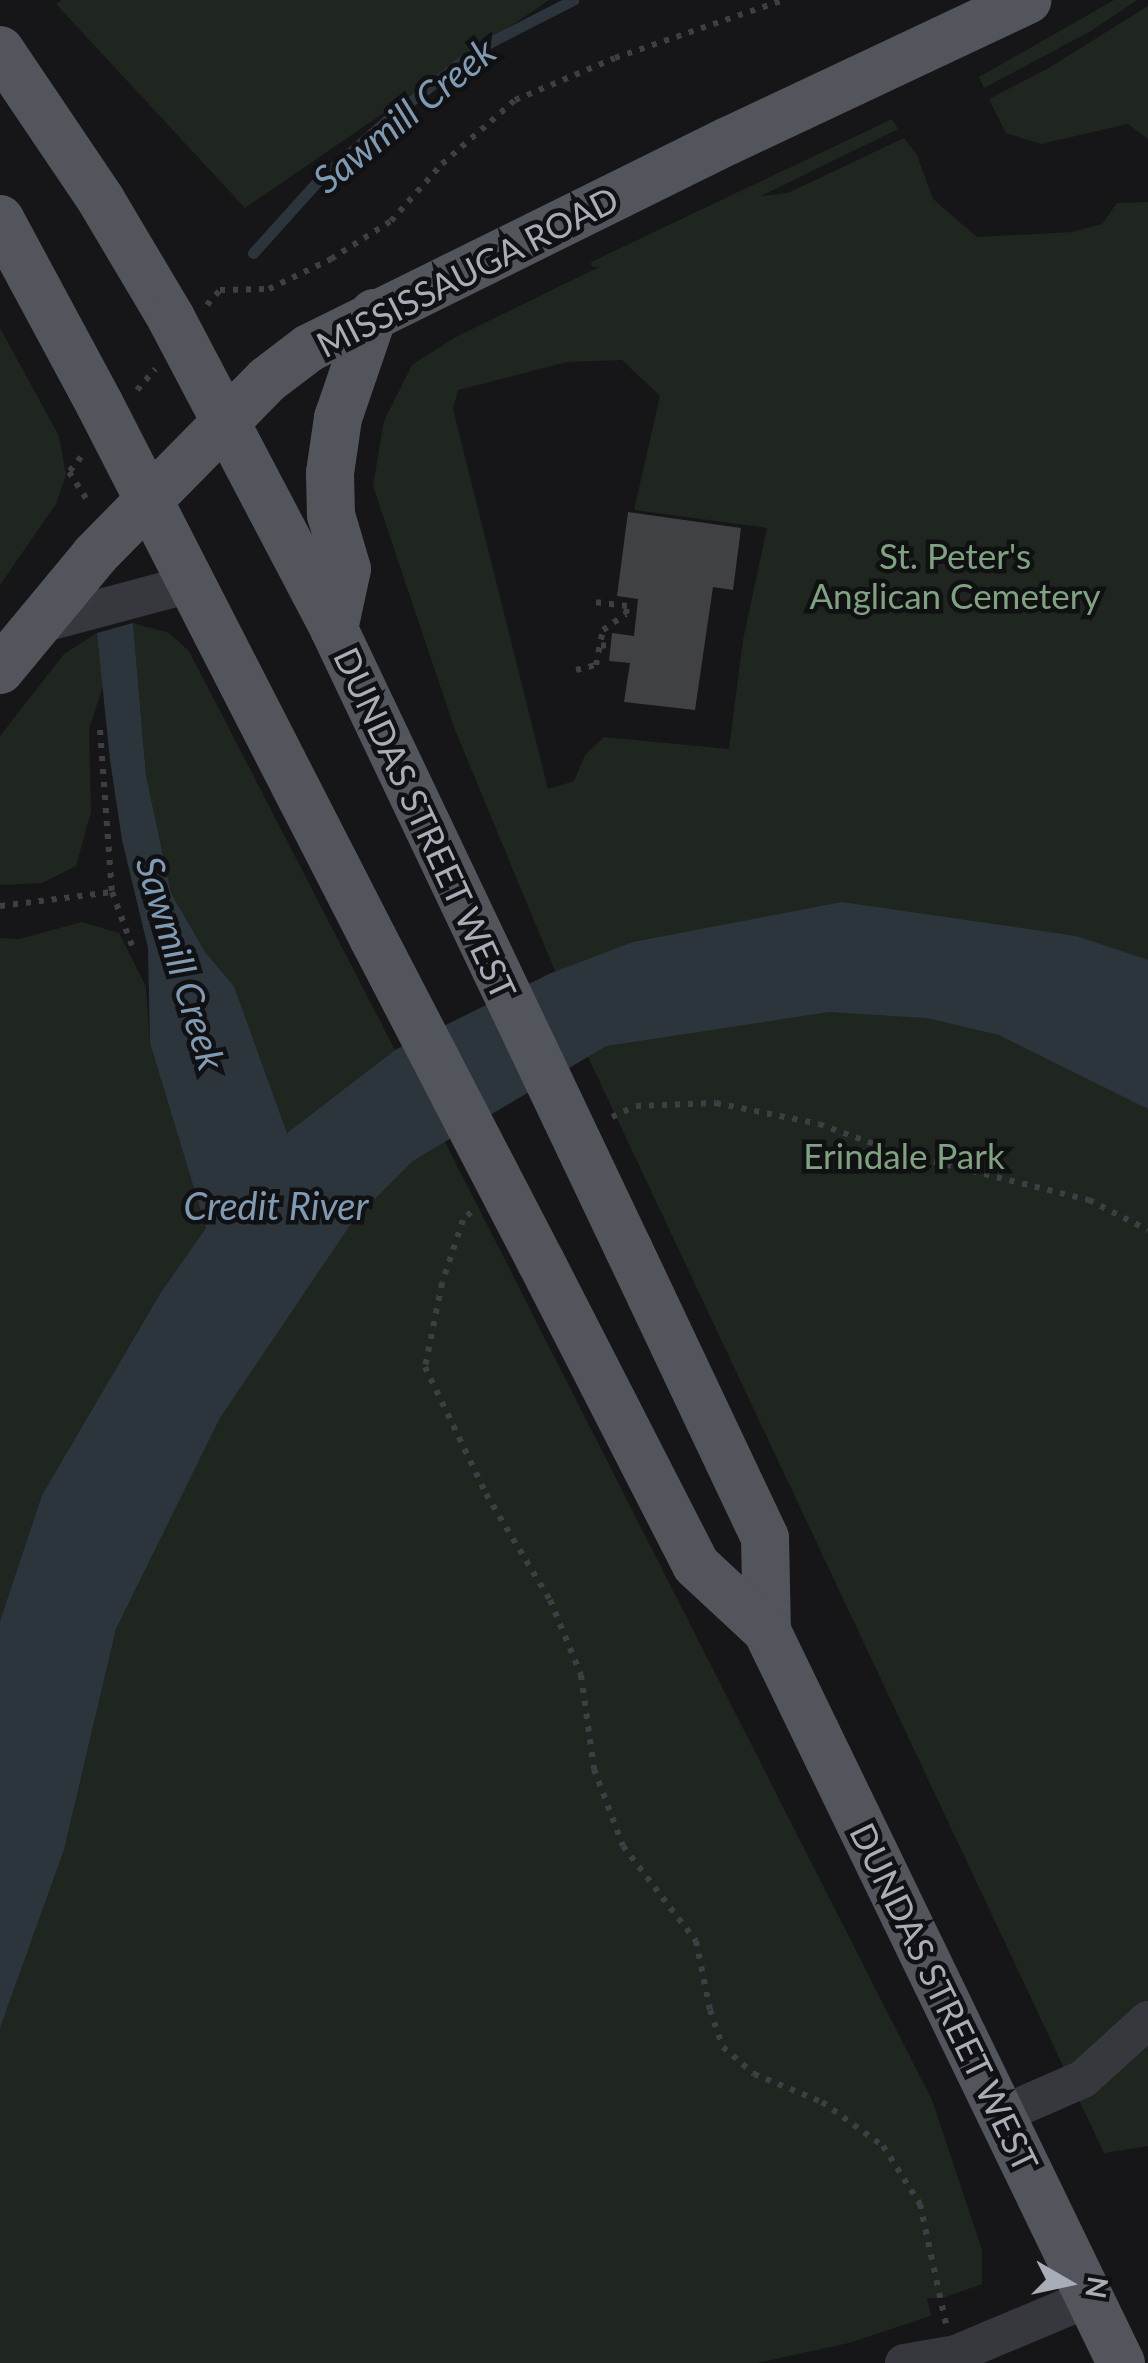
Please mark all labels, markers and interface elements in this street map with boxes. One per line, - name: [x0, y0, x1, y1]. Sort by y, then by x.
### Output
- water label: Sawmill Creek: [304, 28, 504, 202]
- street label: MISSISSAUGA ROAD: [309, 177, 625, 365]
- park label: St. Peter's Anglican Cemetery: [810, 534, 1100, 616]
- street label: DUNDAS STREET WEST: [326, 640, 526, 1006]
- water label: Sawmill Creek: [127, 851, 235, 1075]
- park label: Erindale Park: [803, 1134, 1005, 1176]
- water label: Credit River: [184, 1183, 368, 1229]
- street label: DUNDAS STREET WEST: [842, 1815, 1048, 2179]
- north arrow: [1018, 2233, 1118, 2333]
- text: N: [1079, 2274, 1116, 2301]

